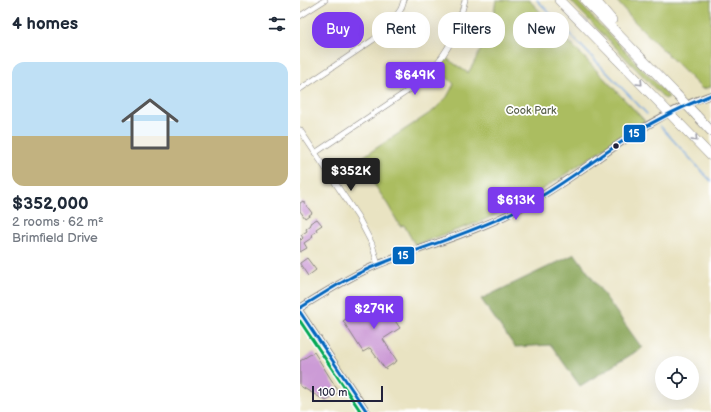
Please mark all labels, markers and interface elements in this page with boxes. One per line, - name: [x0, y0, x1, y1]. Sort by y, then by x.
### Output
- chip: Buy: [312, 12, 364, 48]
- chip: Rent: [372, 12, 430, 48]
- chip: Filters: [438, 12, 505, 48]
- chip: New: [513, 12, 569, 48]
- icon: filters: [266, 13, 288, 35]
- text: 4 homes: [12, 14, 78, 34]
- pin: $649K: [387, 62, 443, 96]
- text: $649K: [395, 67, 435, 83]
- one-way arrow: [636, 78, 643, 86]
- icon: home: [114, 88, 186, 160]
- park label: Cook Park: [506, 104, 557, 117]
- line badge: 15: [623, 124, 646, 143]
- text: 15: [629, 127, 640, 140]
- one-way arrow: [690, 135, 697, 142]
- unlabelled marker: [611, 141, 621, 151]
- pin: $352K: [323, 158, 379, 192]
- text: $352K: [331, 163, 371, 179]
- pin: $613K: [488, 187, 544, 221]
- text: $613K: [497, 192, 535, 208]
- text: $352,000: [12, 194, 89, 214]
- text: 2 rooms · 62 m²: [12, 214, 104, 230]
- text: Brimfield Drive: [12, 230, 98, 246]
- line badge: 15: [392, 246, 415, 265]
- text: 15: [398, 249, 409, 262]
- pin: $279K: [346, 296, 402, 330]
- text: $279K: [354, 301, 394, 317]
- map controls: [655, 356, 699, 400]
- button: locate: [655, 356, 699, 400]
- scale bar: [312, 384, 383, 403]
- text: 100 m: [318, 386, 347, 399]

